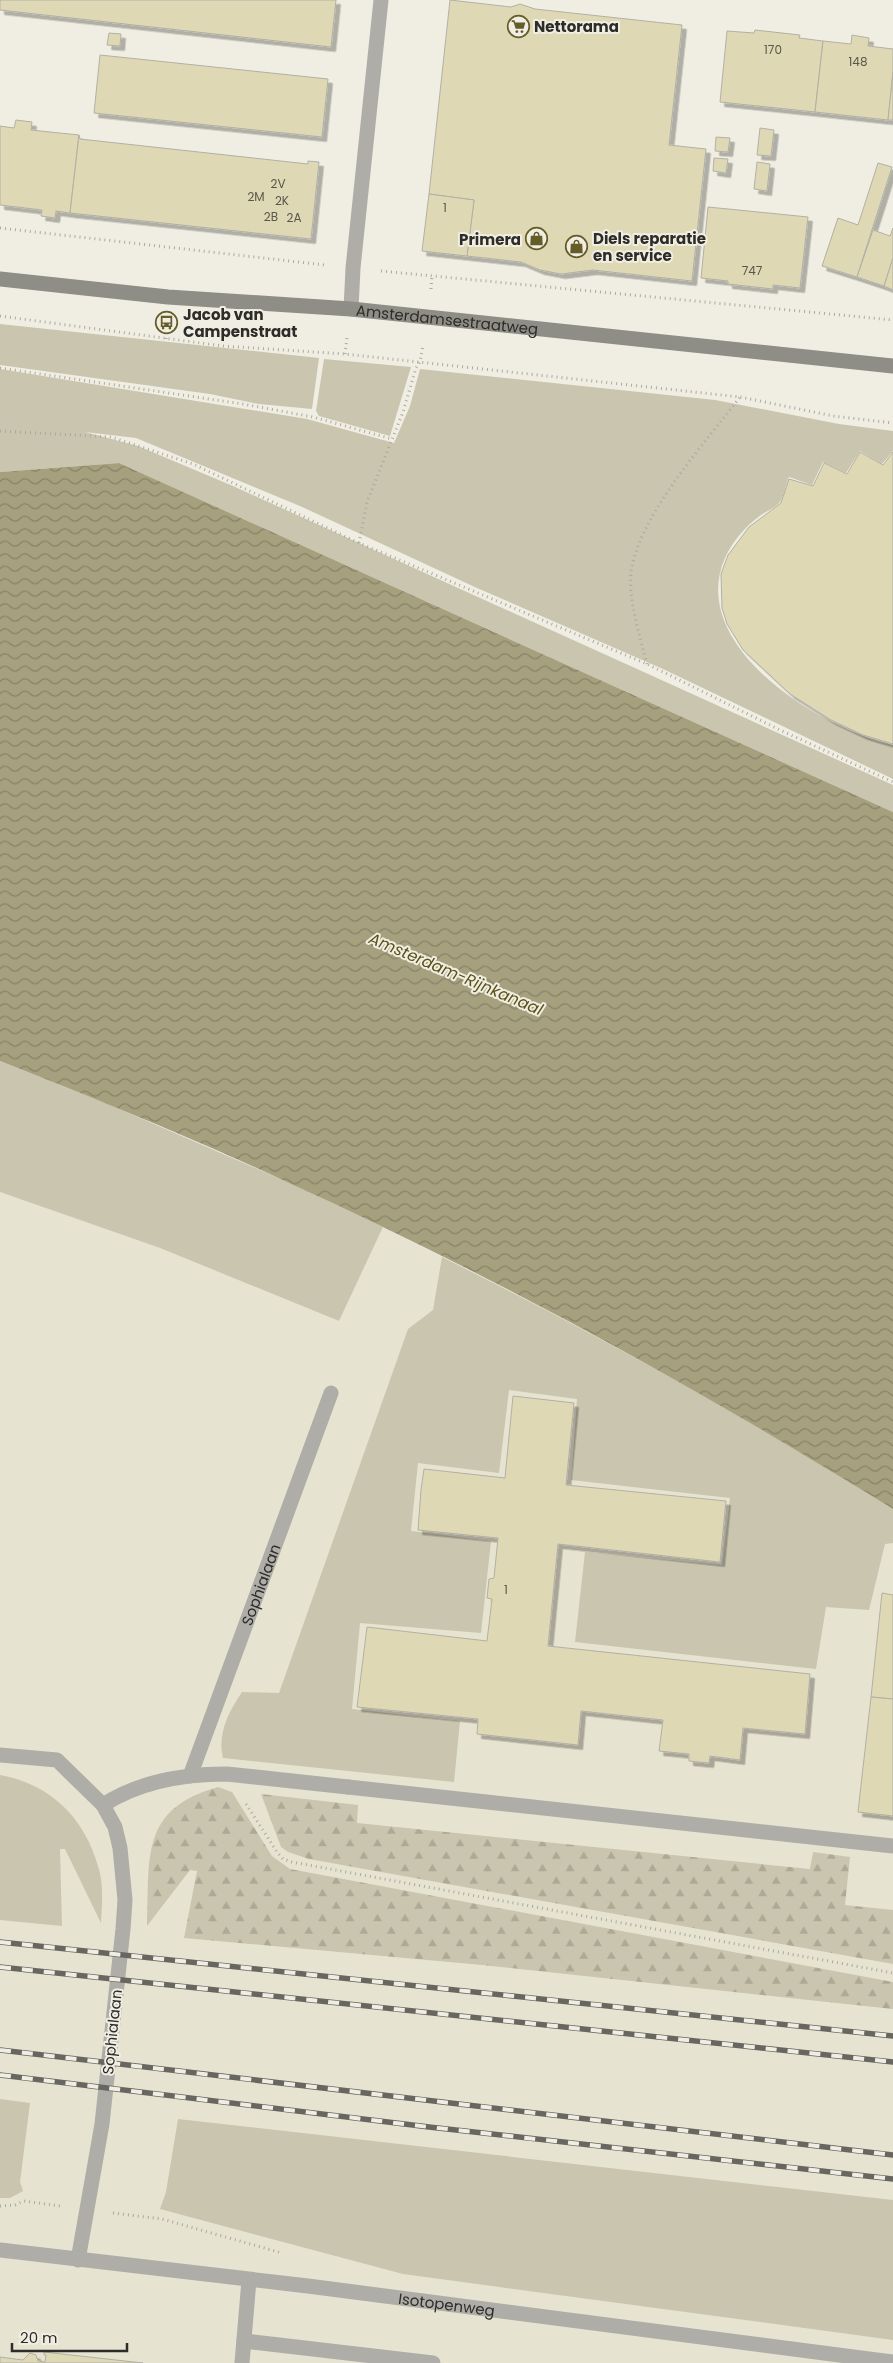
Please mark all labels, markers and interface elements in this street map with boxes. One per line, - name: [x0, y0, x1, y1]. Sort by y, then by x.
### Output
- supermarket icon: Nettorama: [506, 14, 530, 38]
- place label: Nettorama: [534, 16, 619, 37]
- house number: 170: [764, 41, 782, 58]
- house number: 148: [849, 53, 867, 70]
- house number: 2V: [270, 175, 286, 192]
- house number: 2M: [247, 188, 265, 205]
- house number: 2K: [275, 192, 289, 209]
- house number: 1: [443, 199, 447, 216]
- house number: 2B: [264, 208, 278, 225]
- house number: 2A: [287, 209, 302, 226]
- shop icon: Primera: [525, 227, 549, 251]
- place label: Diels reparatie en service: [593, 228, 706, 266]
- place label: Primera: [459, 229, 521, 250]
- shop icon: Diels reparatie en service: [565, 235, 589, 259]
- house number: 747: [742, 262, 763, 279]
- street label: Amsterdamsestraatweg: [355, 299, 539, 339]
- place label: Jacob van Campenstraat: [183, 304, 297, 342]
- bus stop icon: Jacob van Campenstraat: [155, 311, 179, 335]
- water label: Amsterdam-Rijnkanaal: [365, 926, 547, 1021]
- street label: Sophialaan: [236, 1541, 285, 1628]
- house number: 1: [504, 1581, 508, 1598]
- street label: Sophialaan: [97, 1988, 127, 2076]
- street label: Isotopenweg: [397, 2287, 496, 2321]
- scale bar: [12, 2320, 128, 2352]
- text: 20 m: [20, 2327, 58, 2348]

